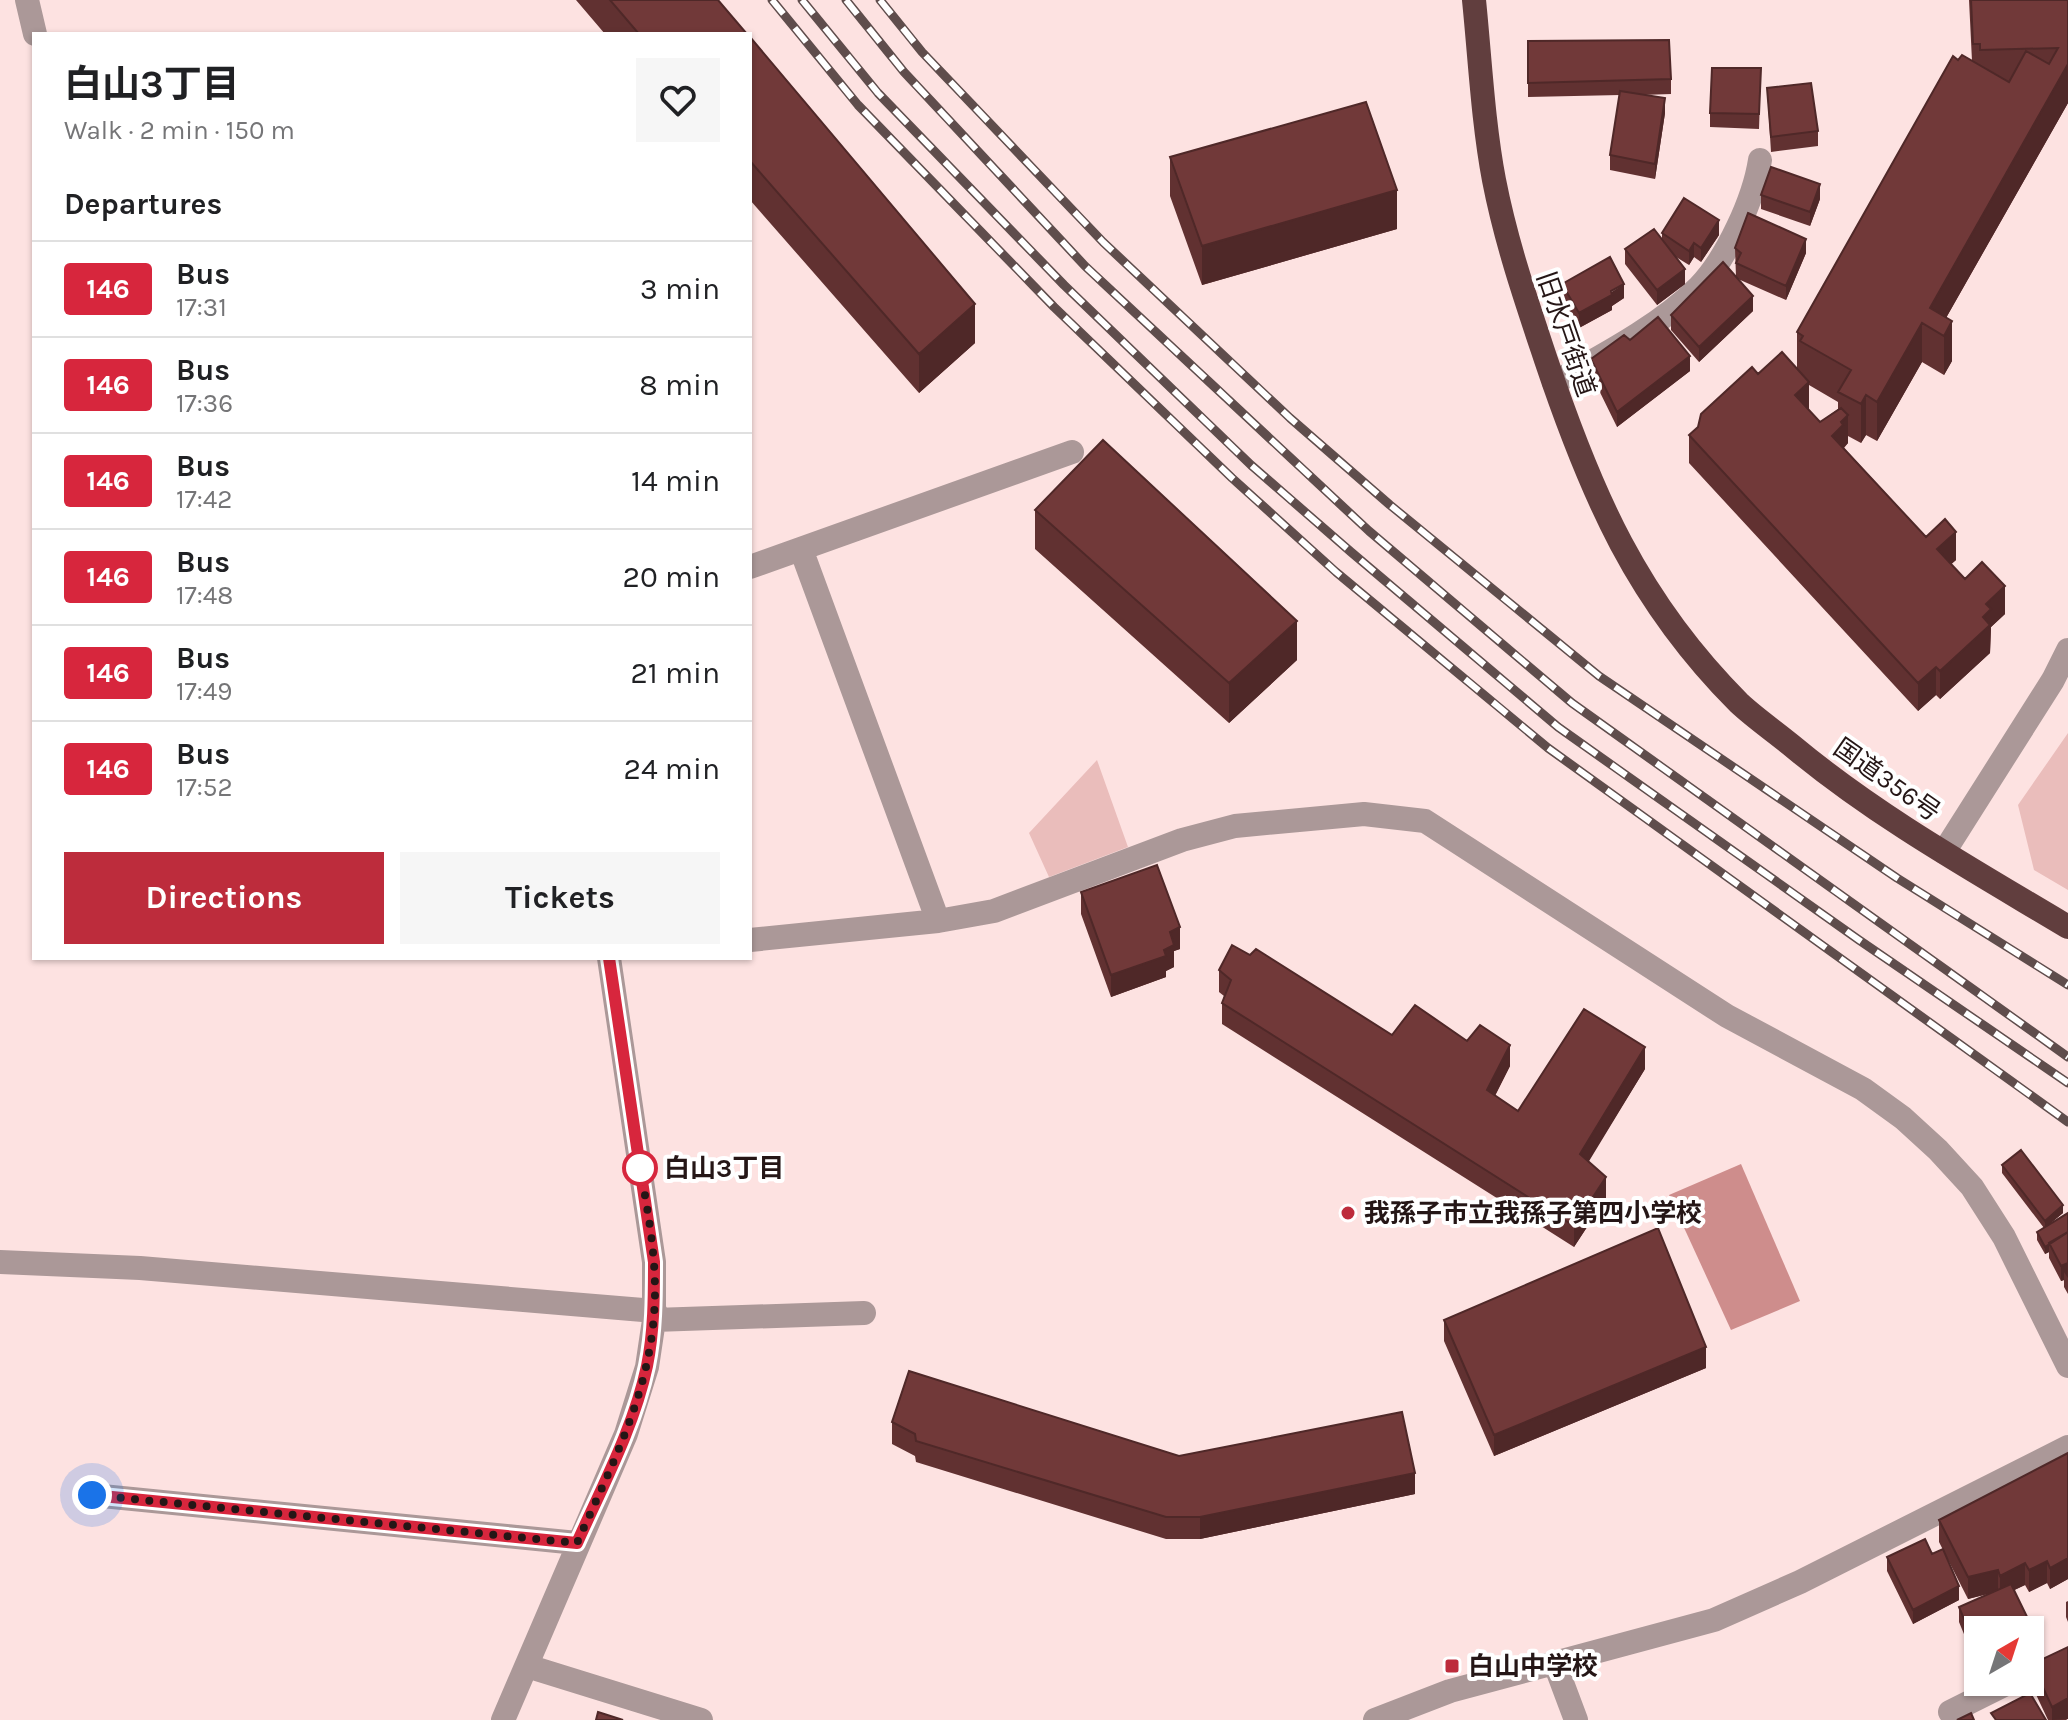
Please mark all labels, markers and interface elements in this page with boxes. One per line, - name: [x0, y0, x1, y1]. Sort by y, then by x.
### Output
- button: heart: [636, 58, 720, 142]
- text: 白山3丁目: [64, 62, 240, 107]
- text: Walk · 2 min · 150 m: [64, 115, 295, 146]
- text: Departures: [64, 186, 222, 222]
- text: Bus: [176, 256, 230, 292]
- street label: 旧水戸街道: [1530, 267, 1602, 401]
- text: 3 min: [640, 271, 720, 307]
- text: 146: [86, 272, 130, 305]
- text: 17:31: [176, 292, 227, 323]
- text: Bus: [176, 352, 230, 388]
- text: 8 min: [639, 367, 720, 403]
- text: 146: [86, 368, 130, 401]
- text: 17:36: [176, 388, 233, 419]
- text: Bus: [176, 448, 230, 484]
- text: 14 min: [631, 463, 720, 499]
- text: 146: [86, 464, 130, 497]
- text: 17:42: [176, 484, 232, 515]
- text: Bus: [176, 544, 230, 580]
- text: 20 min: [623, 559, 720, 595]
- text: 146: [86, 560, 130, 593]
- text: 17:48: [176, 580, 233, 611]
- text: Bus: [176, 640, 230, 676]
- text: 21 min: [630, 655, 720, 691]
- text: 146: [86, 656, 130, 689]
- text: 17:49: [176, 676, 232, 707]
- street label: 国道356号: [1828, 732, 1946, 828]
- text: Bus: [176, 736, 230, 772]
- text: 24 min: [624, 751, 720, 787]
- text: 146: [86, 752, 130, 785]
- text: 17:52: [176, 772, 233, 803]
- button: Directions: [64, 852, 384, 944]
- button: Tickets: [400, 852, 720, 944]
- marker: 白山3丁目: [623, 1151, 657, 1185]
- place label: 白山3丁目: [664, 1153, 784, 1184]
- place label: 我孫子市立我孫子第四小学校: [1364, 1198, 1702, 1229]
- marker: 我孫子市立我孫子第四小学校: [1339, 1204, 1357, 1222]
- your location: [72, 1475, 112, 1515]
- north arrow: [1964, 1616, 2044, 1696]
- map controls: [1964, 1616, 2044, 1696]
- place label: 白山中学校: [1468, 1651, 1598, 1682]
- marker: 白山中学校: [1443, 1657, 1461, 1675]

